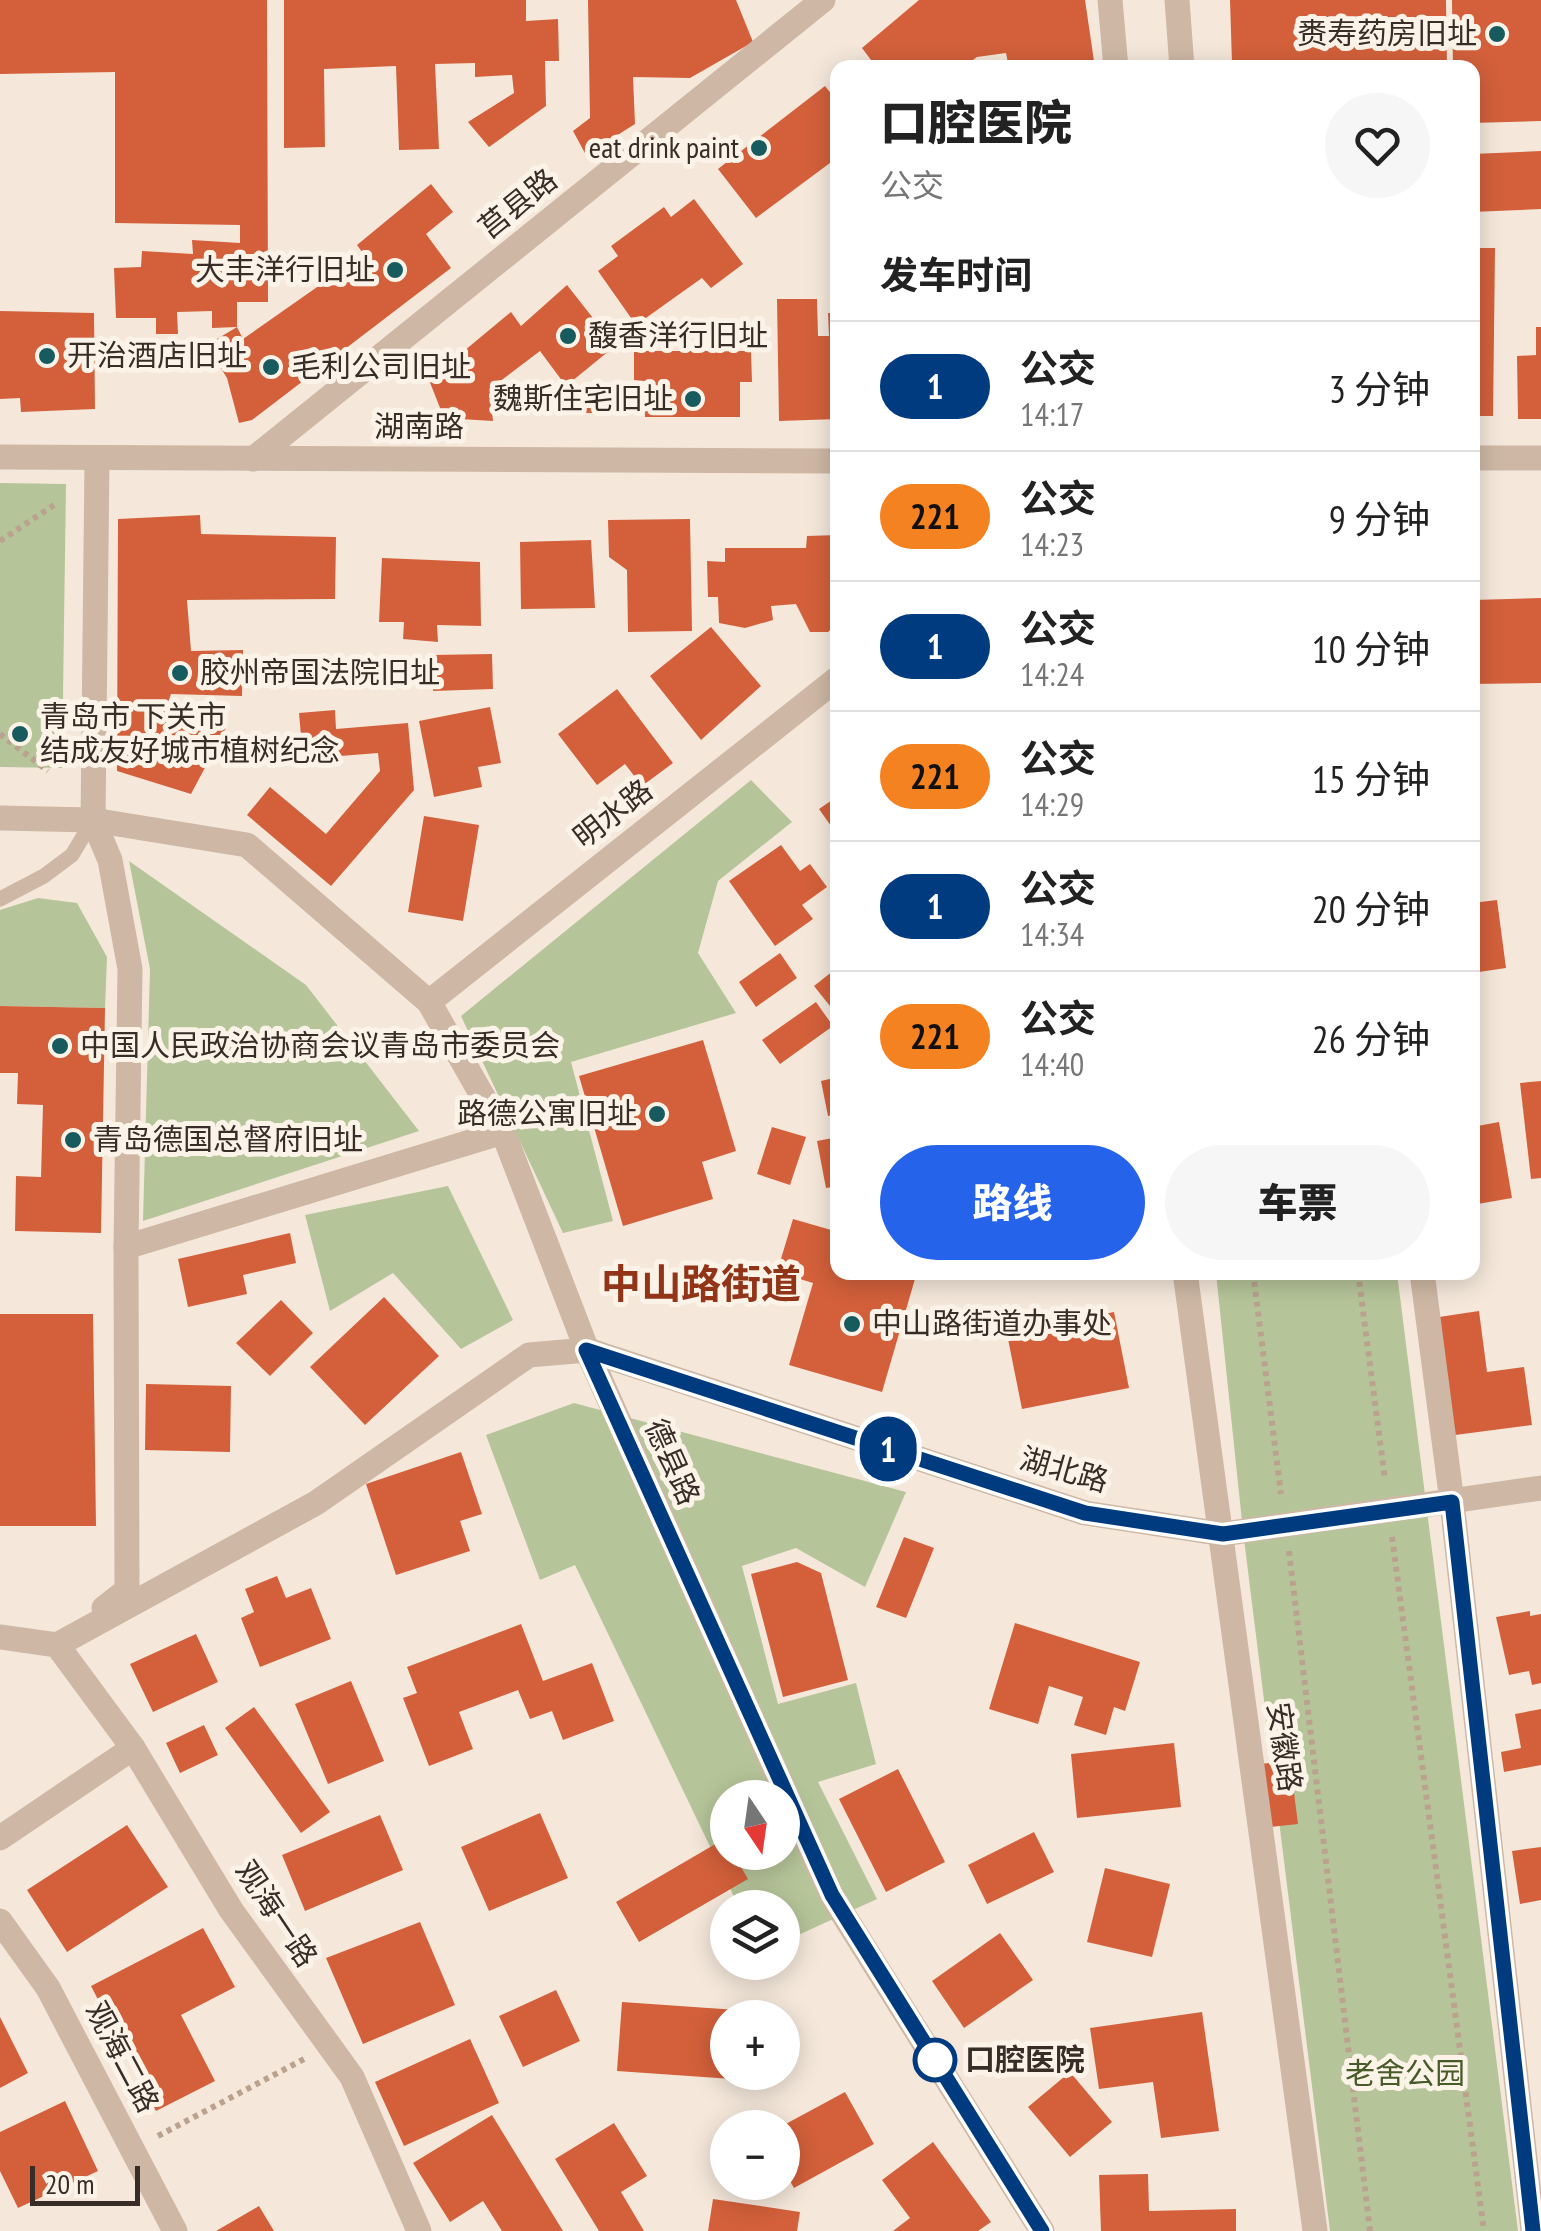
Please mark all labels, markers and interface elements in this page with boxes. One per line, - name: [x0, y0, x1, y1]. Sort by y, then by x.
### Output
- place label: 赉寿药房旧址: [1297, 13, 1477, 52]
- marker: 赉寿药房旧址: [1486, 23, 1508, 45]
- text: 口腔医院: [880, 91, 1072, 153]
- button: heart: [1325, 93, 1430, 198]
- place label: eat drink paint: [589, 127, 740, 166]
- marker: eat drink paint: [748, 137, 770, 159]
- street label: 莒县路: [470, 159, 564, 246]
- text: 公交: [880, 164, 944, 206]
- place label: 大丰洋行旧址: [195, 249, 375, 288]
- text: 发车时间: [880, 250, 1032, 299]
- marker: 大丰洋行旧址: [384, 259, 406, 281]
- place label: 馥香洋行旧址: [588, 315, 768, 354]
- marker: 馥香洋行旧址: [557, 325, 579, 347]
- place label: 开治酒店旧址: [67, 335, 247, 374]
- text: 公交: [1020, 343, 1096, 392]
- marker: 开治酒店旧址: [36, 345, 58, 367]
- place label: 毛利公司旧址: [291, 346, 471, 385]
- marker: 毛利公司旧址: [260, 356, 282, 378]
- text: 1: [927, 363, 943, 409]
- text: 3 分钟: [1329, 364, 1430, 413]
- place label: 魏斯住宅旧址: [493, 378, 673, 417]
- marker: 魏斯住宅旧址: [682, 388, 704, 410]
- text: 14:17: [1020, 393, 1084, 435]
- street label: 湖南路: [374, 406, 464, 445]
- text: 公交: [1020, 473, 1096, 522]
- text: 221: [910, 493, 960, 539]
- text: 9 分钟: [1329, 494, 1430, 543]
- text: 14:23: [1020, 523, 1084, 565]
- text: 公交: [1020, 603, 1096, 652]
- text: 1: [927, 623, 943, 669]
- text: 10 分钟: [1312, 624, 1430, 673]
- place label: 胶州帝国法院旧址: [200, 652, 440, 691]
- text: 14:24: [1020, 653, 1084, 695]
- marker: 胶州帝国法院旧址: [169, 662, 191, 684]
- place label: 青岛市 下关市 结成友好城市植树纪念: [40, 696, 340, 769]
- marker: 青岛市 下关市 结成友好城市植树纪念: [9, 723, 31, 745]
- text: 公交: [1020, 733, 1096, 782]
- text: 221: [910, 753, 960, 799]
- text: 15 分钟: [1312, 754, 1430, 803]
- street label: 明水路: [565, 770, 660, 856]
- text: 14:29: [1020, 783, 1084, 825]
- text: 公交: [1020, 863, 1096, 912]
- text: 1: [927, 883, 943, 929]
- text: 20 分钟: [1312, 884, 1430, 933]
- text: 14:34: [1020, 913, 1084, 955]
- text: 公交: [1020, 993, 1096, 1042]
- text: 221: [910, 1013, 960, 1059]
- text: 26 分钟: [1312, 1014, 1430, 1063]
- place label: 中国人民政治协商会议青岛市委员会: [80, 1025, 560, 1064]
- marker: 中国人民政治协商会议青岛市委员会: [49, 1035, 71, 1057]
- text: 14:40: [1020, 1043, 1084, 1085]
- place label: 路德公寓旧址: [457, 1093, 637, 1132]
- marker: 路德公寓旧址: [646, 1103, 668, 1125]
- place label: 青岛德国总督府旧址: [93, 1119, 363, 1158]
- marker: 青岛德国总督府旧址: [62, 1129, 84, 1151]
- button: 路线: [880, 1145, 1145, 1260]
- button: 车票: [1165, 1145, 1430, 1260]
- district label: 中山路街道: [601, 1257, 801, 1309]
- place label: 中山路街道办事处: [872, 1303, 1112, 1342]
- marker: 中山路街道办事处: [841, 1313, 863, 1335]
- street label: 德县路: [637, 1412, 709, 1510]
- line badge: 1: [856, 1416, 920, 1482]
- text: 1: [880, 1426, 896, 1472]
- street label: 湖北路: [1016, 1437, 1113, 1500]
- street label: 安徽路: [1260, 1700, 1311, 1794]
- north arrow: [710, 1780, 800, 1870]
- map controls: [710, 1780, 800, 2200]
- street label: 观海一路: [228, 1853, 327, 1974]
- button: layers: [710, 1890, 800, 1980]
- street label: 观海二路: [78, 1994, 169, 2118]
- button: +: [710, 2000, 800, 2090]
- marker: 口腔医院: [914, 2039, 956, 2081]
- place label: 口腔医院: [965, 2039, 1085, 2078]
- park label: 老舍公园: [1345, 2053, 1465, 2092]
- button: −: [710, 2110, 800, 2200]
- scale bar: [30, 2161, 140, 2206]
- text: 20 m: [45, 2165, 94, 2202]

